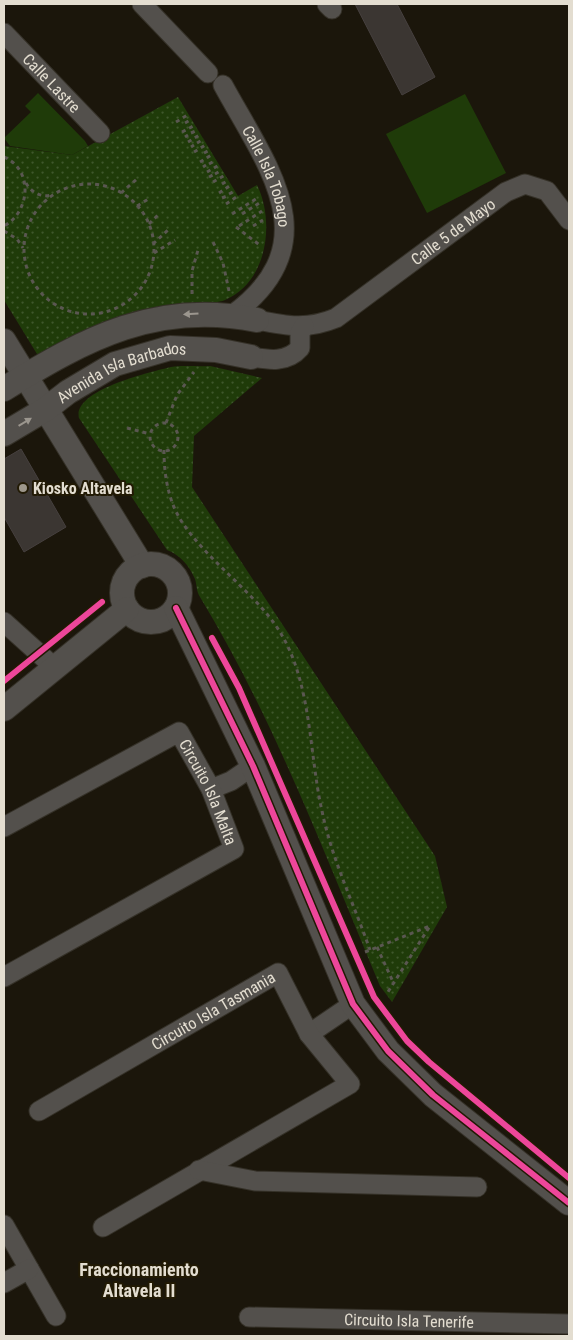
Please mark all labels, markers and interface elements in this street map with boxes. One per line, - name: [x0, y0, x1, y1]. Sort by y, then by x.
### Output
- street label: Calle Lastre: [19, 50, 84, 117]
- street label: Calle Isla Tobago: [238, 122, 293, 228]
- street label: Calle 5 de Mayo: [407, 194, 499, 269]
- one-way arrow: [183, 311, 199, 319]
- street label: Avenida Isla Barbados: [53, 339, 187, 407]
- one-way arrow: [18, 417, 32, 426]
- place label: Kiosko Altavela: [33, 479, 133, 498]
- marker: Kiosko Altavela: [17, 482, 29, 494]
- street label: Circuito Isla Malta: [175, 736, 240, 848]
- street label: Circuito Isla Tasmania: [148, 968, 279, 1054]
- district label: Fraccionamiento Altavela II: [79, 1259, 199, 1301]
- street label: Circuito Isla Tenerife: [344, 1310, 474, 1332]

